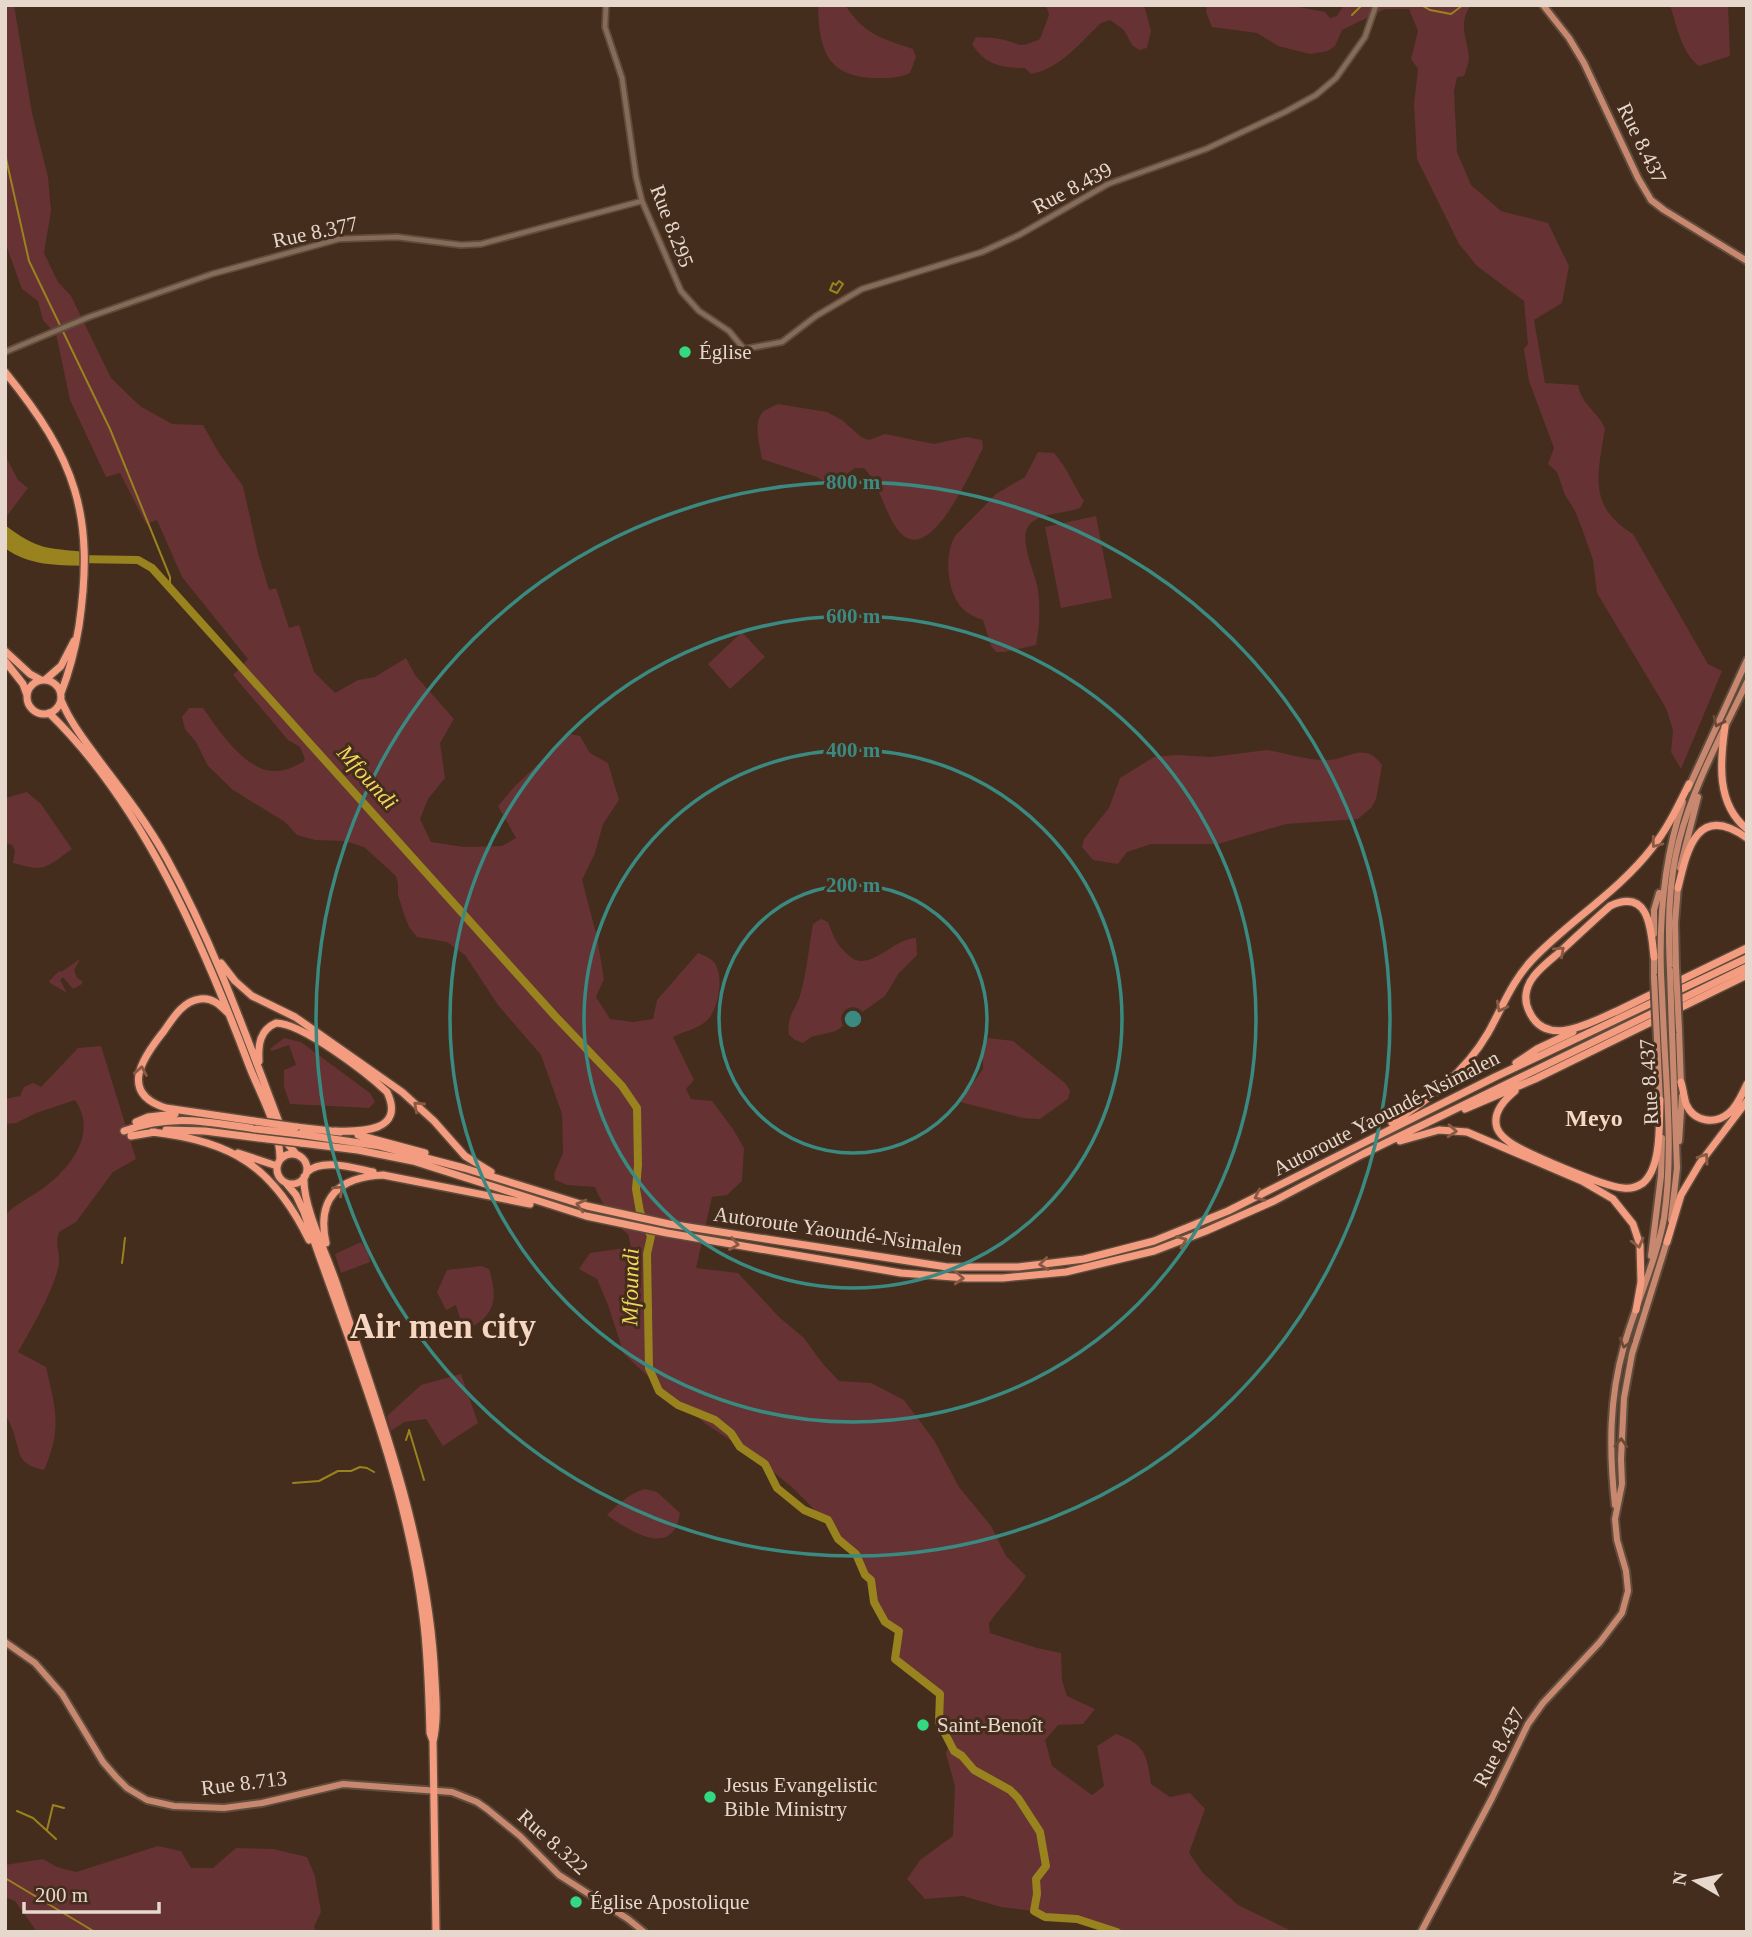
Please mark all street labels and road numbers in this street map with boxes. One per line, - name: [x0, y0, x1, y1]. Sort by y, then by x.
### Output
- street label: Rue 8.437: [1612, 99, 1672, 187]
- street label: Rue 8.439: [1028, 157, 1116, 219]
- street label: Rue 8.295: [645, 181, 699, 271]
- street label: Rue 8.377: [270, 211, 360, 253]
- street label: Rue 8.437: [1635, 1038, 1663, 1126]
- street label: Autoroute Yaoundé-Nsimalen: [1269, 1045, 1504, 1181]
- street label: Autoroute Yaoundé-Nsimalen: [712, 1202, 964, 1260]
- street label: Rue 8.437: [1468, 1703, 1530, 1791]
- street label: Rue 8.713: [200, 1766, 288, 1800]
- street label: Rue 8.322: [513, 1804, 593, 1880]

